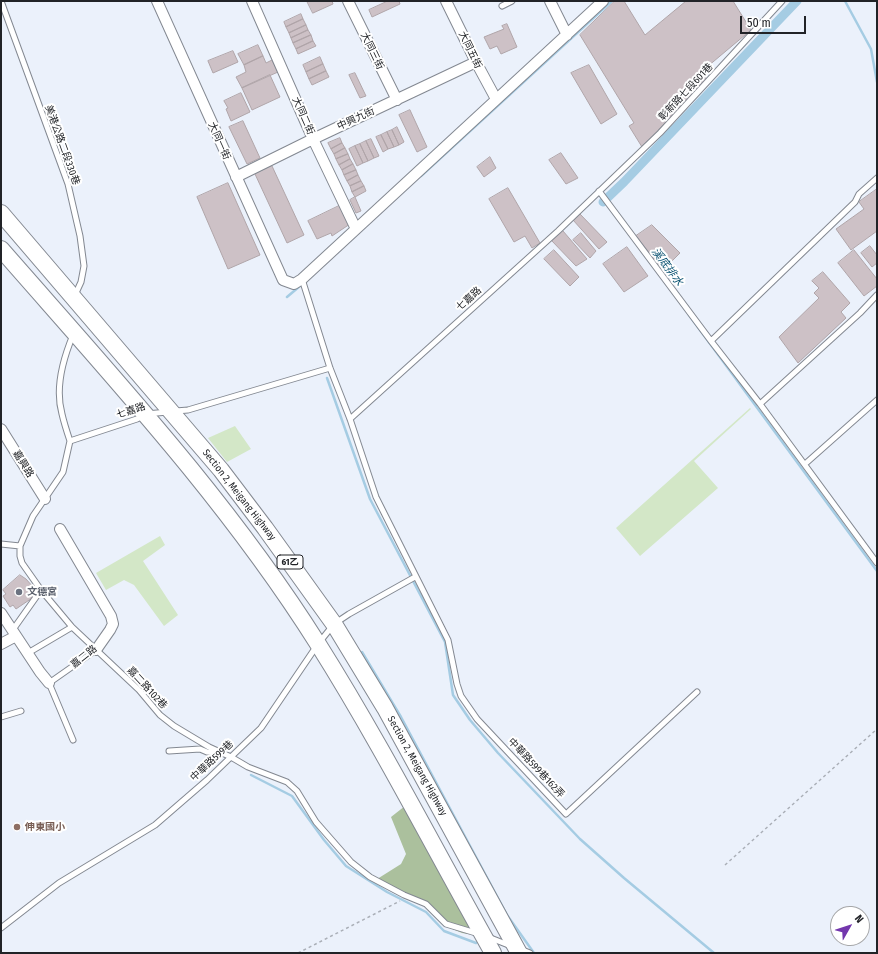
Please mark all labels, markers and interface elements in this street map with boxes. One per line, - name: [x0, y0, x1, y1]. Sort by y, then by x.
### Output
- scale bar: [742, 8, 808, 34]
- text: 50 m: [747, 16, 771, 30]
- street label: 大同五街: [456, 29, 484, 71]
- street label: 大同三街: [358, 30, 386, 72]
- street label: 彰新路七段601巷: [656, 61, 716, 123]
- street label: 大同二街: [289, 95, 317, 137]
- street label: 美港公路二段330巷: [42, 103, 82, 187]
- street label: 中興九街: [335, 105, 377, 133]
- street label: 大同一街: [205, 120, 233, 162]
- water label: 溪底排水: [648, 245, 686, 289]
- street label: 七嘉路: [454, 285, 484, 313]
- street label: 七嘉路: [115, 401, 147, 421]
- street label: Section 2, Meigang Highway: [200, 447, 278, 543]
- street label: 嘉興路: [10, 448, 36, 480]
- road number: 61乙: [277, 555, 303, 569]
- place label: 文德宮: [27, 586, 57, 598]
- marker: 文德宮: [14, 587, 24, 597]
- street label: 嘉二路: [69, 643, 99, 671]
- street label: 嘉二路102巷: [124, 664, 170, 712]
- street label: Section 2, Meigang Highway: [385, 714, 449, 818]
- street label: 中華路599巷162弄: [505, 736, 567, 800]
- street label: 中華路599巷: [188, 738, 236, 784]
- place label: 伸東國小: [25, 821, 65, 833]
- marker: 伸東國小: [12, 822, 22, 832]
- north arrow: [830, 906, 870, 946]
- text: N: [852, 912, 866, 925]

